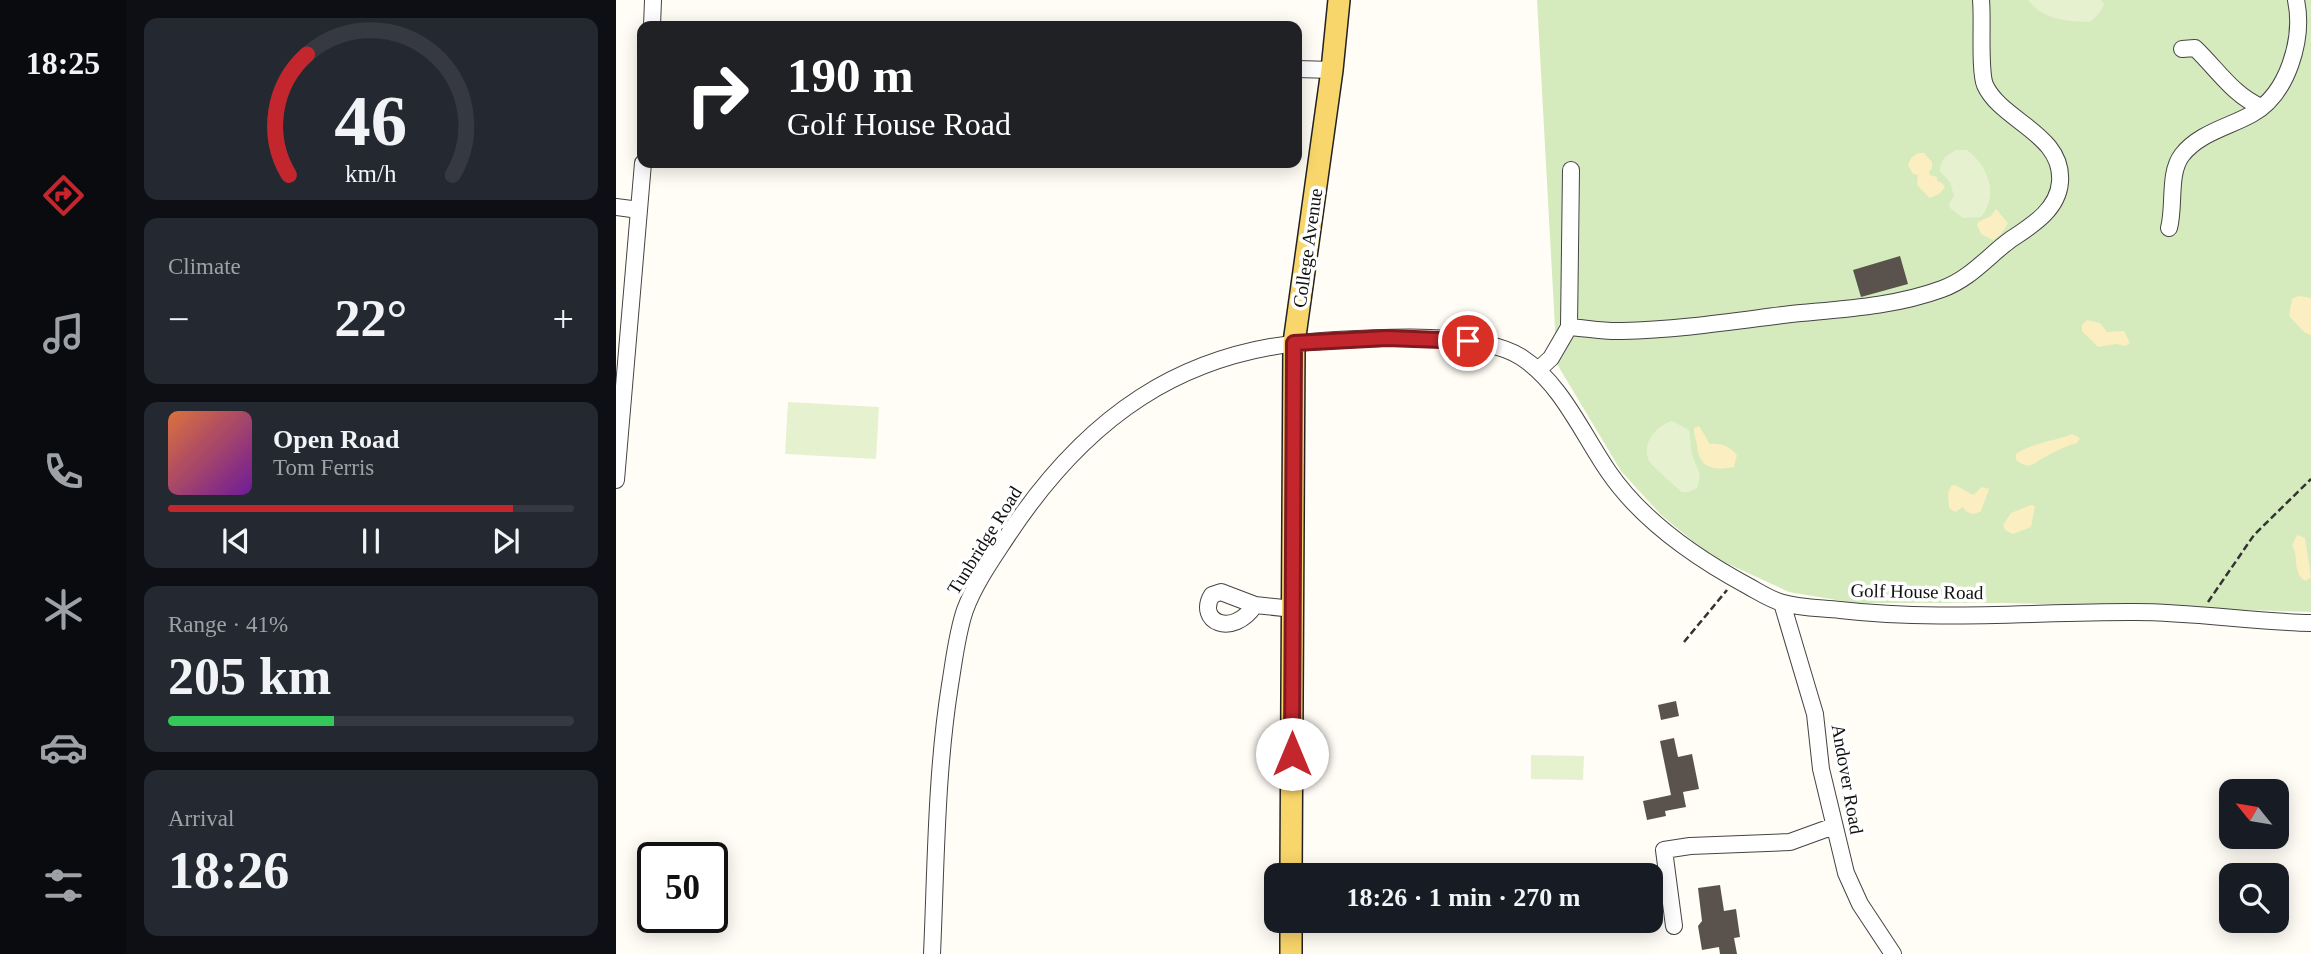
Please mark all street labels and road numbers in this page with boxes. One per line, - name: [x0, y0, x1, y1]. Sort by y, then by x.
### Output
- street label: College Avenue: [1289, 187, 1326, 309]
- street label: Tunbridge Road: [943, 482, 1026, 598]
- street label: Golf House Road: [1850, 580, 1984, 603]
- street label: Andover Road: [1827, 722, 1868, 836]

